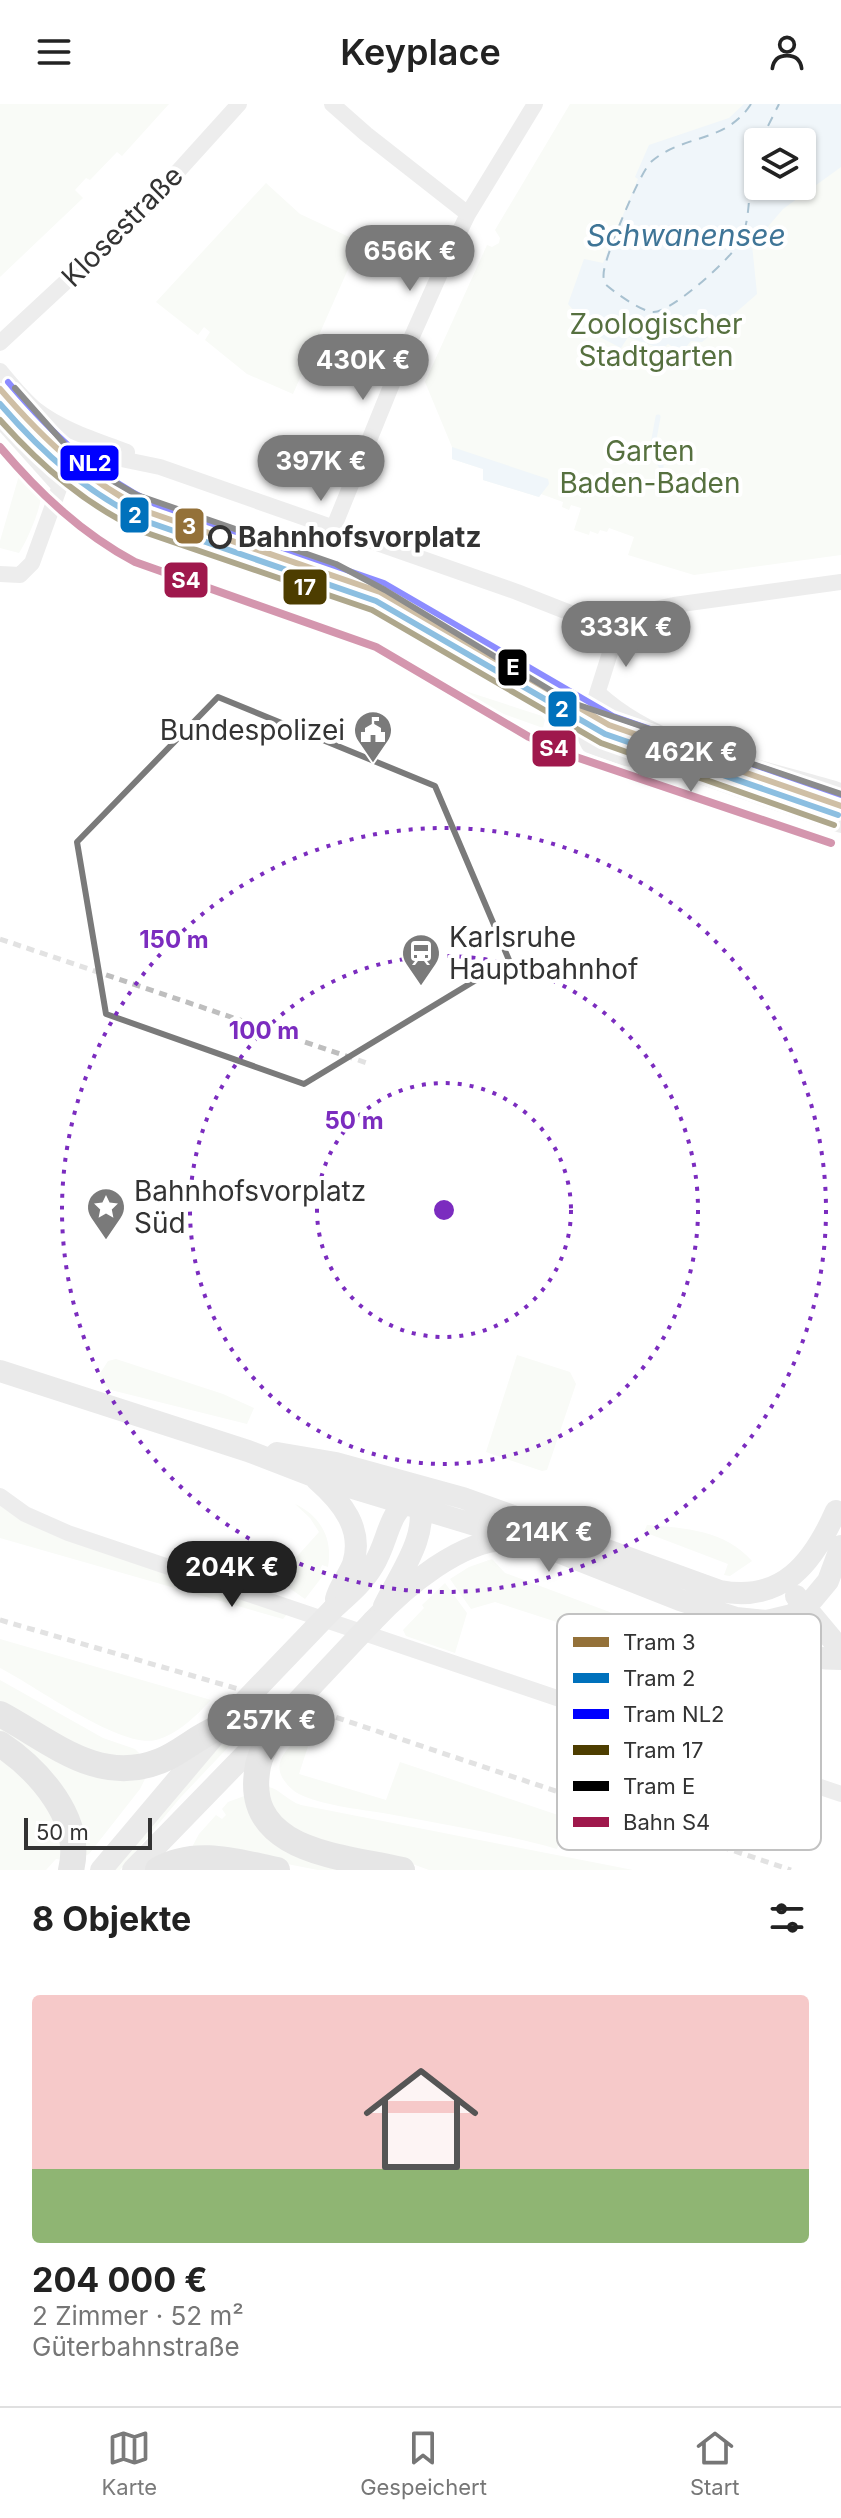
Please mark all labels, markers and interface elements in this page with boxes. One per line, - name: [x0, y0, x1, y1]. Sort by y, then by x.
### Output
- icon: menu: [32, 30, 76, 74]
- text: Keyplace: [340, 30, 501, 74]
- icon: person: [765, 30, 809, 74]
- map controls: [744, 128, 816, 200]
- button: layers: [744, 128, 816, 200]
- street label: Klosestraße: [54, 158, 190, 294]
- water label: Schwanensee: [586, 217, 786, 253]
- pin: 656K €: [345, 225, 475, 293]
- text: 656K €: [363, 235, 457, 266]
- park label: Zoologischer Stadtgarten: [570, 307, 742, 373]
- pin: 430K €: [298, 334, 428, 402]
- text: 430K €: [316, 344, 410, 375]
- park label: Garten Baden-Baden: [560, 434, 741, 500]
- pin: 397K €: [256, 435, 386, 503]
- line badge: NL2: [59, 444, 120, 482]
- text: 397K €: [276, 445, 366, 476]
- text: NL2: [68, 450, 112, 476]
- line badge: 2: [119, 496, 150, 534]
- text: 2: [128, 502, 142, 528]
- line badge: 3: [174, 507, 205, 545]
- text: 3: [182, 513, 196, 539]
- place label: Bahnhofsvorplatz: [238, 520, 481, 554]
- marker: Bahnhofsvorplatz: [209, 526, 231, 548]
- line badge: S4: [163, 561, 209, 599]
- text: S4: [171, 567, 201, 593]
- line badge: 17: [282, 568, 328, 606]
- text: 17: [294, 574, 316, 600]
- pin: 333K €: [561, 601, 691, 669]
- text: 333K €: [579, 611, 673, 642]
- line badge: E: [497, 648, 528, 687]
- text: E: [506, 654, 520, 680]
- line badge: 2: [547, 690, 578, 728]
- text: 2: [555, 696, 569, 722]
- public building icon: Bundespolizei: [352, 709, 394, 764]
- place label: Bundespolizei: [160, 713, 345, 747]
- pin: 462K €: [626, 726, 756, 794]
- line badge: S4: [531, 729, 577, 768]
- text: S4: [539, 735, 569, 761]
- text: 462K €: [644, 736, 738, 767]
- place label: Karlsruhe Hauptbahnhof: [449, 920, 638, 986]
- text: 150 m: [139, 925, 209, 954]
- station icon: Karlsruhe Hauptbahnhof: [400, 932, 442, 987]
- text: 100 m: [229, 1016, 299, 1045]
- text: 50 m: [324, 1106, 384, 1135]
- place label: Bahnhofsvorplatz Süd: [134, 1174, 366, 1240]
- place icon: Bahnhofsvorplatz Süd: [85, 1186, 127, 1241]
- centre of rings: [430, 1196, 458, 1224]
- pin: 214K €: [484, 1506, 614, 1574]
- text: 214K €: [505, 1516, 593, 1547]
- pin: 204K €: [167, 1541, 297, 1609]
- text: 204K €: [185, 1551, 279, 1582]
- legend: [557, 1614, 821, 1850]
- text: Tram 3: [623, 1629, 696, 1655]
- text: Tram 2: [623, 1665, 695, 1691]
- pin: 257K €: [206, 1694, 336, 1762]
- text: Tram NL2: [623, 1701, 724, 1727]
- text: 257K €: [226, 1704, 316, 1735]
- text: Tram 17: [623, 1737, 703, 1763]
- text: Tram E: [623, 1773, 695, 1799]
- text: Bahn S4: [623, 1809, 710, 1835]
- scale bar: [24, 1814, 152, 1850]
- text: 50 m: [36, 1819, 89, 1845]
- icon: filters: [765, 1896, 809, 1940]
- text: 8 Objekte: [32, 1898, 191, 1939]
- icon: home: [349, 2047, 493, 2191]
- text: 204 000 €: [32, 2259, 208, 2300]
- text: 2 Zimmer · 52 m²: [32, 2300, 244, 2331]
- text: Güterbahnstraße: [32, 2331, 240, 2362]
- tab: Karte: [102, 2426, 157, 2500]
- tab: Gespeichert: [360, 2426, 487, 2500]
- tab: Start: [690, 2426, 739, 2500]

